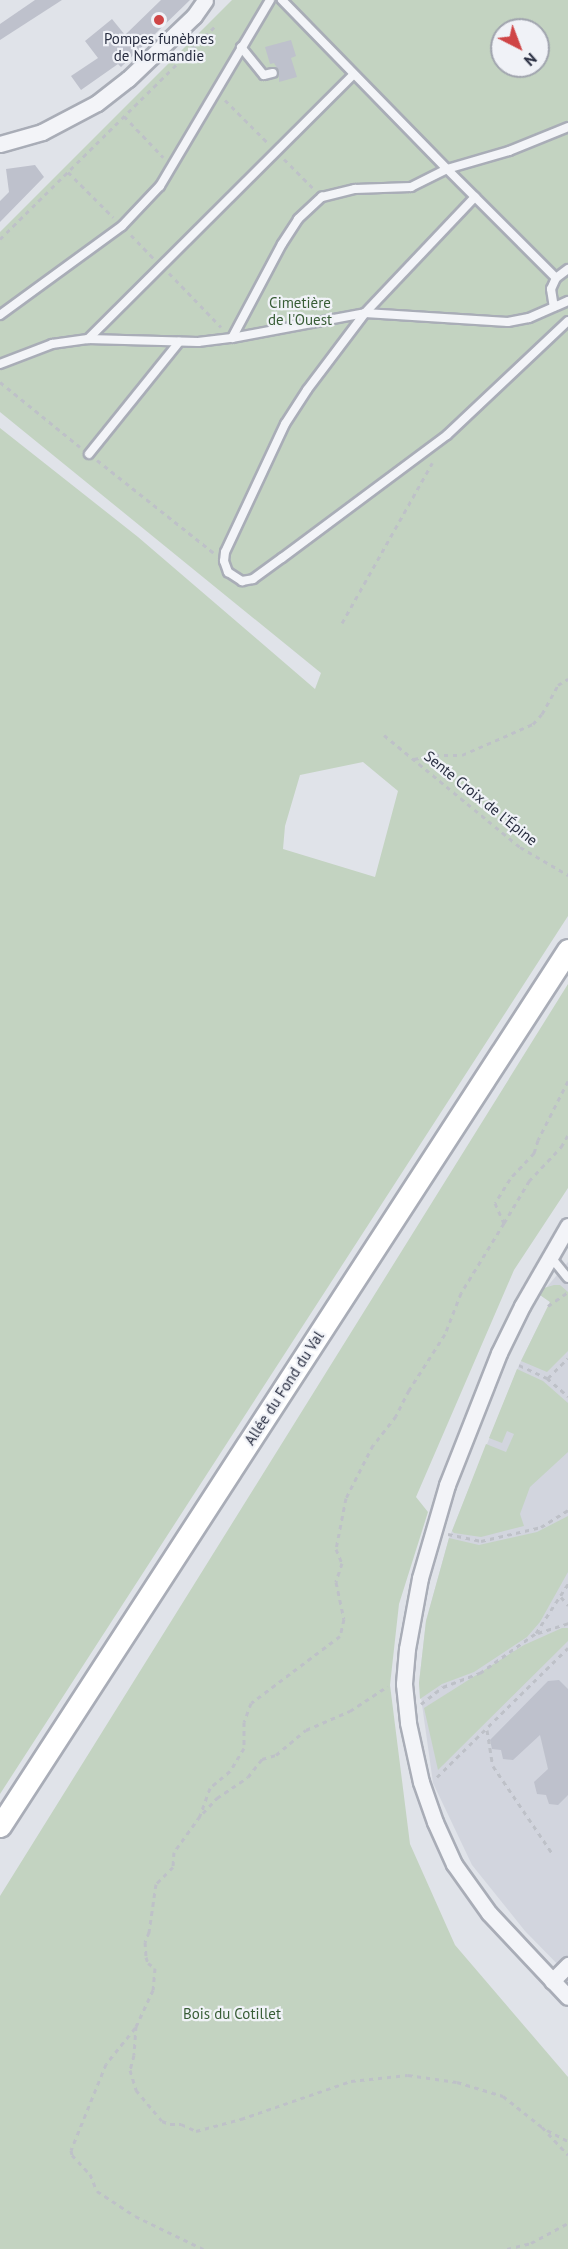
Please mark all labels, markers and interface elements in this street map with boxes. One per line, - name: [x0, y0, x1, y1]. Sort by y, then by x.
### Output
- marker: Pompes funèbres de Normandie: [152, 13, 166, 27]
- north arrow: [490, 18, 550, 78]
- place label: Pompes funèbres de Normandie: [104, 29, 214, 64]
- text: N: [520, 49, 541, 71]
- park label: Cimetière de l'Ouest: [268, 293, 332, 328]
- street label: Sente Croix de l'Épine: [421, 747, 541, 849]
- street label: Allée du Fond du Val: [240, 1327, 328, 1449]
- park label: Bois du Cotillet: [183, 2005, 281, 2023]

